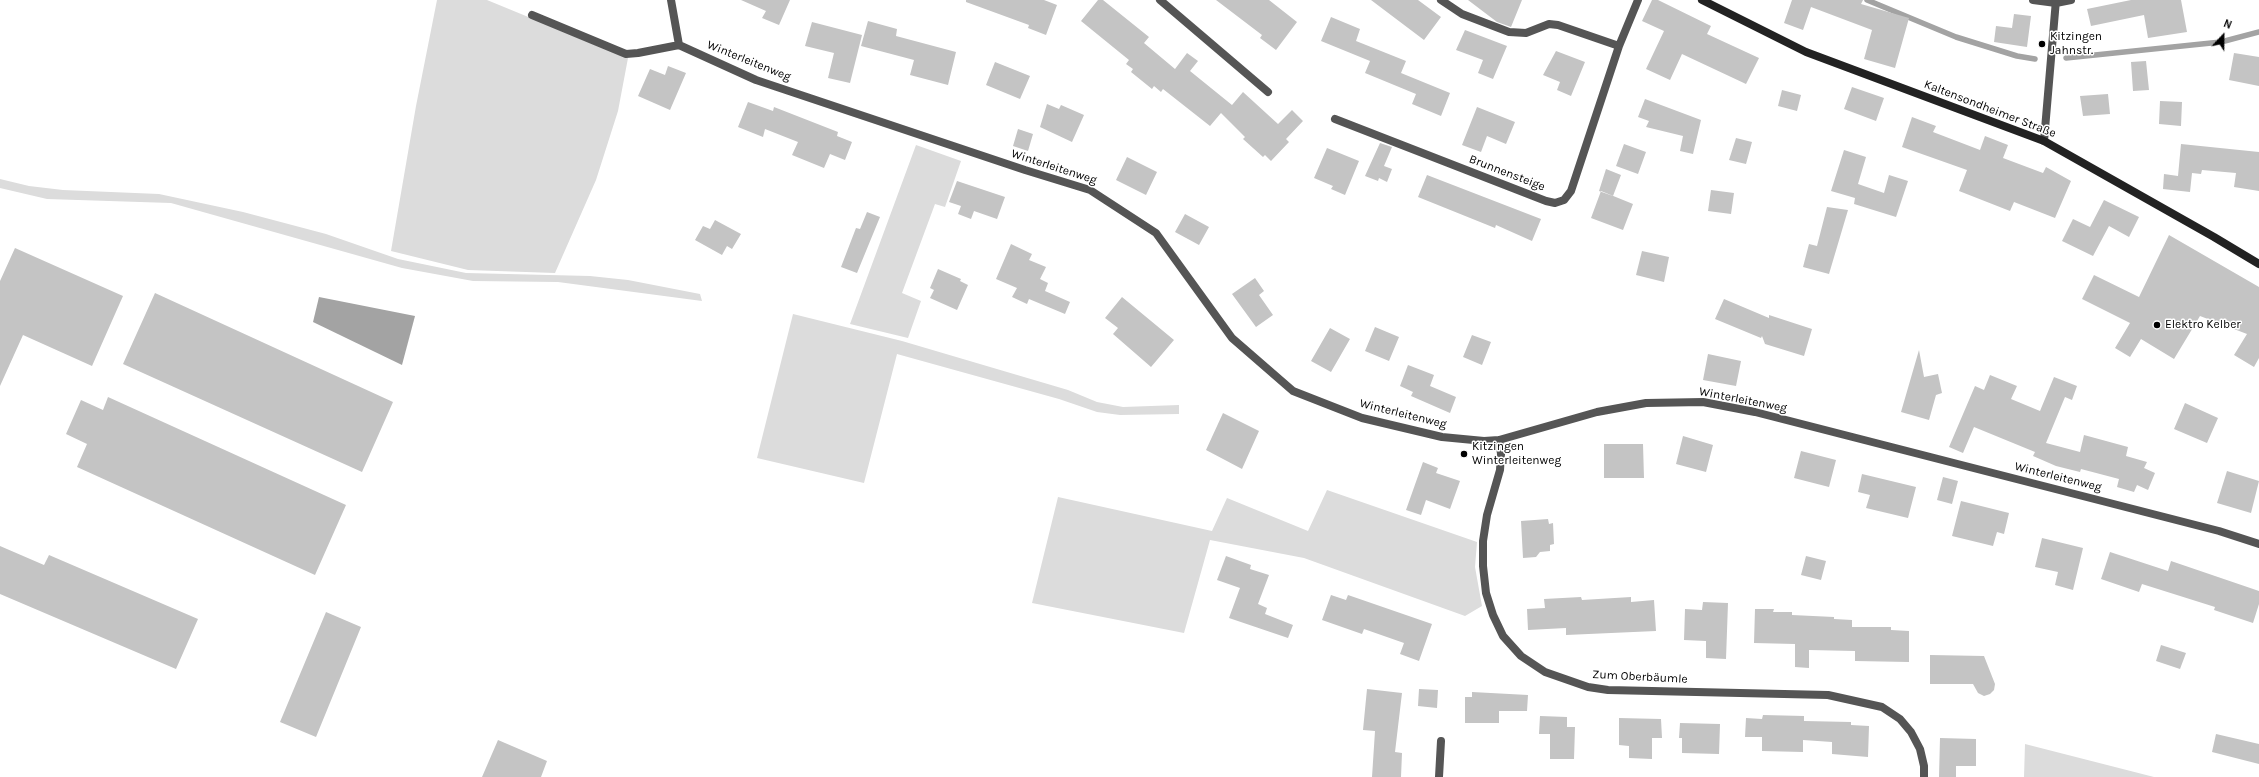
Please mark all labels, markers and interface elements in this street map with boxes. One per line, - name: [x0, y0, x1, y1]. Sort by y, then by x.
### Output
- north arrow: [2203, 16, 2243, 56]
- text: N: [2222, 17, 2234, 32]
- place label: Kitzingen Jahnstr.: [2050, 30, 2102, 58]
- street label: Winterleitenweg: [705, 38, 793, 84]
- marker: Kitzingen Jahnstr.: [2037, 39, 2047, 49]
- street label: Kaltensondheimer Straße: [1922, 77, 2058, 141]
- street label: Winterleitenweg: [1009, 146, 1099, 188]
- street label: Brunnensteige: [1467, 152, 1547, 194]
- place label: Elektro Kelber: [2165, 318, 2241, 332]
- marker: Elektro Kelber: [2152, 320, 2162, 330]
- street label: Winterleitenweg: [1698, 384, 1788, 416]
- street label: Winterleitenweg: [1358, 396, 1448, 432]
- place label: Kitzingen Winterleitenweg: [1472, 440, 1561, 468]
- marker: Kitzingen Winterleitenweg: [1459, 449, 1469, 459]
- street label: Winterleitenweg: [2013, 459, 2103, 495]
- street label: Zum Oberbäumle: [1592, 667, 1688, 687]

